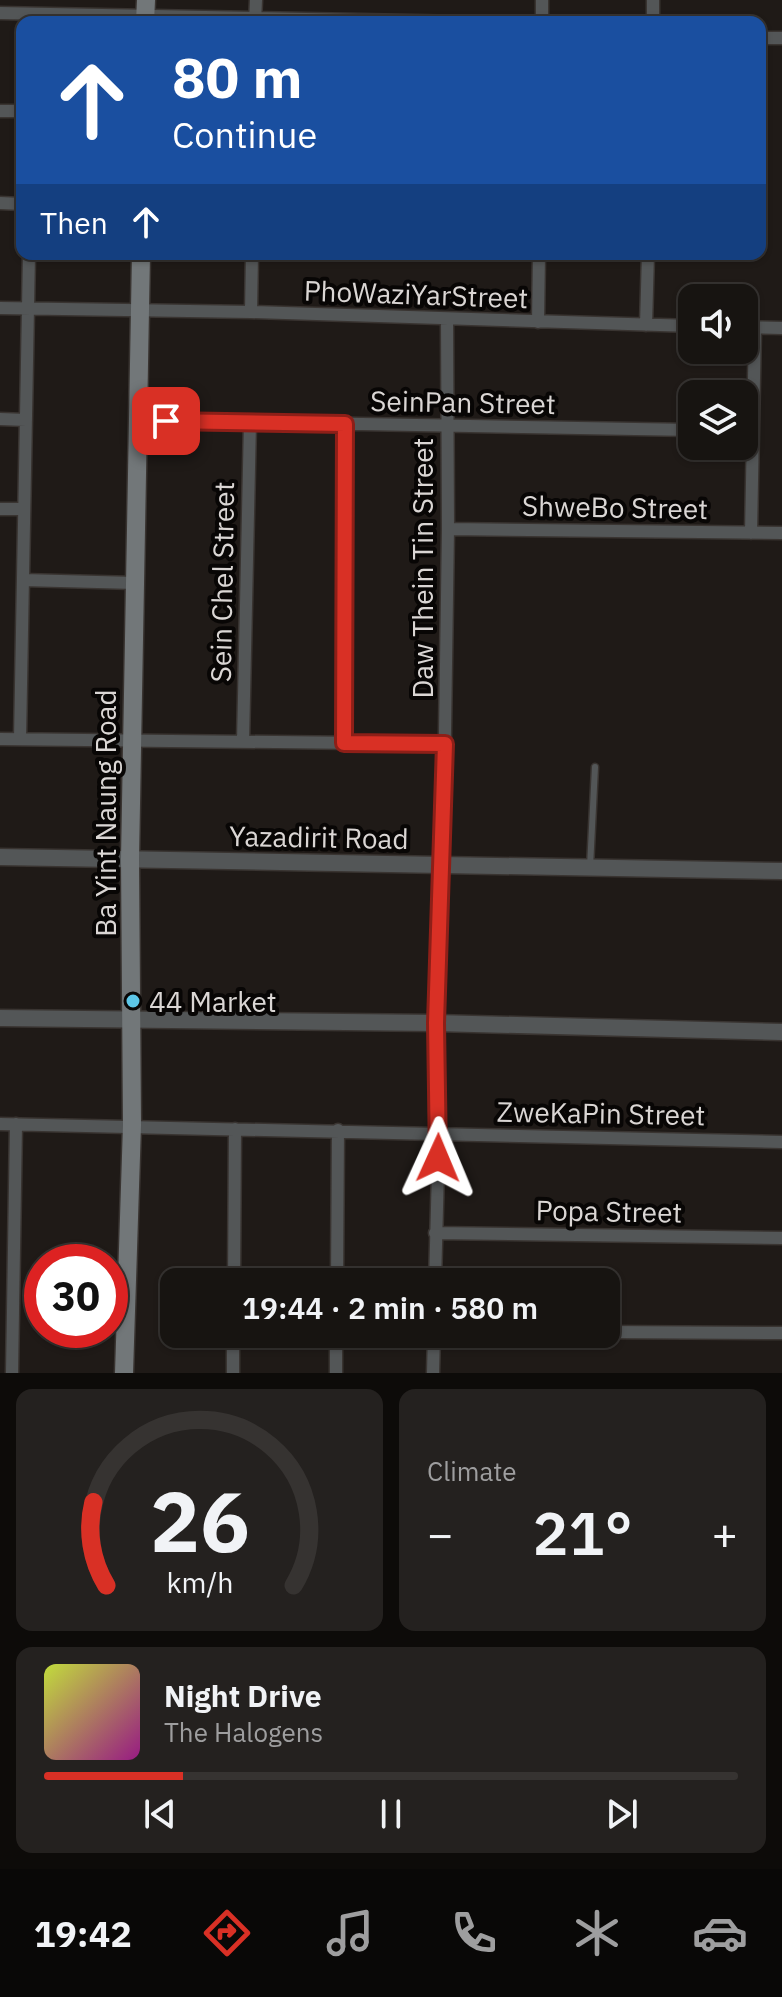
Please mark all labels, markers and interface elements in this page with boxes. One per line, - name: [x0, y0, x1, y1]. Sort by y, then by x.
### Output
- text: 80 m: [172, 41, 302, 113]
- icon: ahead: [40, 48, 144, 152]
- text: Continue: [172, 111, 317, 158]
- icon: ahead: [124, 200, 168, 244]
- text: Then: [40, 203, 108, 242]
- street label: PhoWaziYarStreet: [303, 272, 529, 316]
- map controls: [678, 284, 758, 460]
- button: sound: [678, 284, 758, 364]
- button: layers: [678, 380, 758, 460]
- street label: SeinPan Street: [370, 382, 556, 422]
- pin: [132, 387, 200, 455]
- icon: arrive: [144, 399, 188, 443]
- street label: Daw Thein Tin Street: [404, 438, 441, 698]
- street label: Sein Chel Street: [202, 481, 242, 683]
- street label: ShweBo Street: [522, 487, 708, 527]
- street label: Ba Yint Naung Road: [87, 689, 124, 937]
- street label: Yazadirit Road: [229, 817, 409, 857]
- place label: 44 Market: [149, 983, 277, 1020]
- marker: 44 Market: [124, 992, 142, 1010]
- street label: ZweKaPin Street: [496, 1093, 706, 1133]
- position arrow: [396, 1116, 480, 1200]
- street label: Popa Street: [535, 1191, 683, 1231]
- speed limit sign: 30: [24, 1244, 128, 1348]
- text: 19:44 · 2 min · 580 m: [242, 1288, 538, 1327]
- text: Climate: [427, 1454, 517, 1488]
- text: 26: [150, 1467, 249, 1575]
- text: 21°: [532, 1493, 633, 1572]
- text: −: [427, 1505, 453, 1562]
- text: +: [712, 1505, 738, 1562]
- text: km/h: [166, 1564, 233, 1601]
- text: Night Drive: [164, 1676, 322, 1715]
- text: The Halogens: [164, 1715, 323, 1749]
- icon: previous: [138, 1792, 182, 1836]
- icon: pause: [369, 1792, 413, 1836]
- icon: next: [600, 1792, 644, 1836]
- icon: directions: [199, 1905, 255, 1961]
- icon: music: [322, 1905, 378, 1961]
- icon: phone: [446, 1905, 502, 1961]
- icon: climate: [569, 1905, 625, 1961]
- icon: car: [692, 1905, 748, 1961]
- text: 19:42: [34, 1910, 132, 1957]

